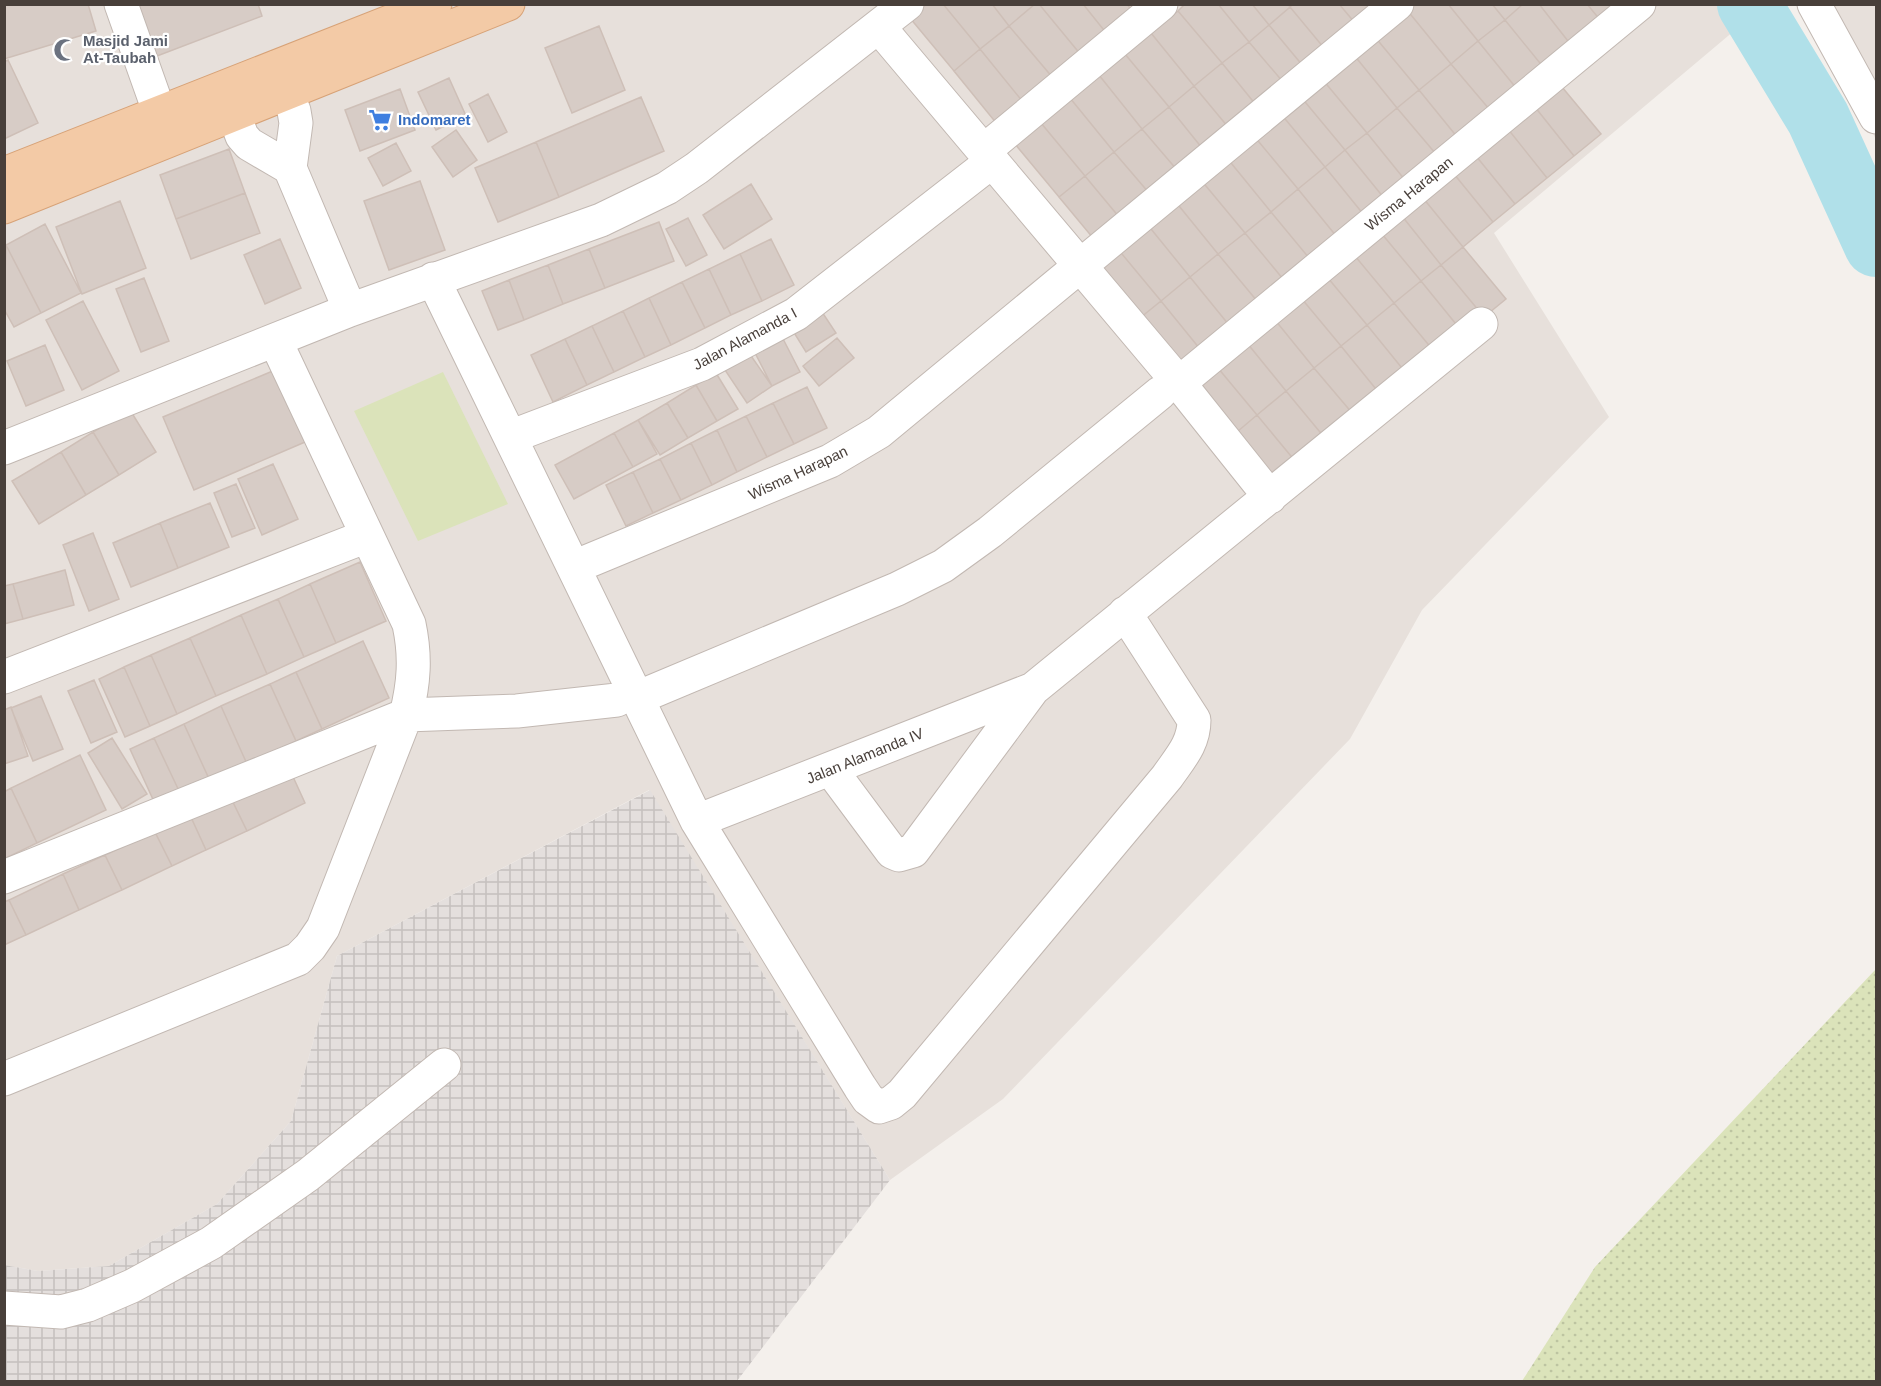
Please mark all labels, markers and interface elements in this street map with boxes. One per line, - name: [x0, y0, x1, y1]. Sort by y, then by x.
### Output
- place label: Masjid Jami At-Taubah: [83, 32, 168, 66]
- mosque icon: Masjid Jami At-Taubah: [52, 37, 78, 63]
- supermarket icon: Indomaret: [367, 107, 393, 133]
- place label: Indomaret: [398, 111, 471, 128]
- street label: Wisma Harapan: [1362, 153, 1456, 234]
- street label: Jalan Alamanda I: [690, 304, 800, 373]
- street label: Wisma Harapan: [745, 442, 850, 503]
- street label: Jalan Alamanda IV: [804, 724, 926, 787]

